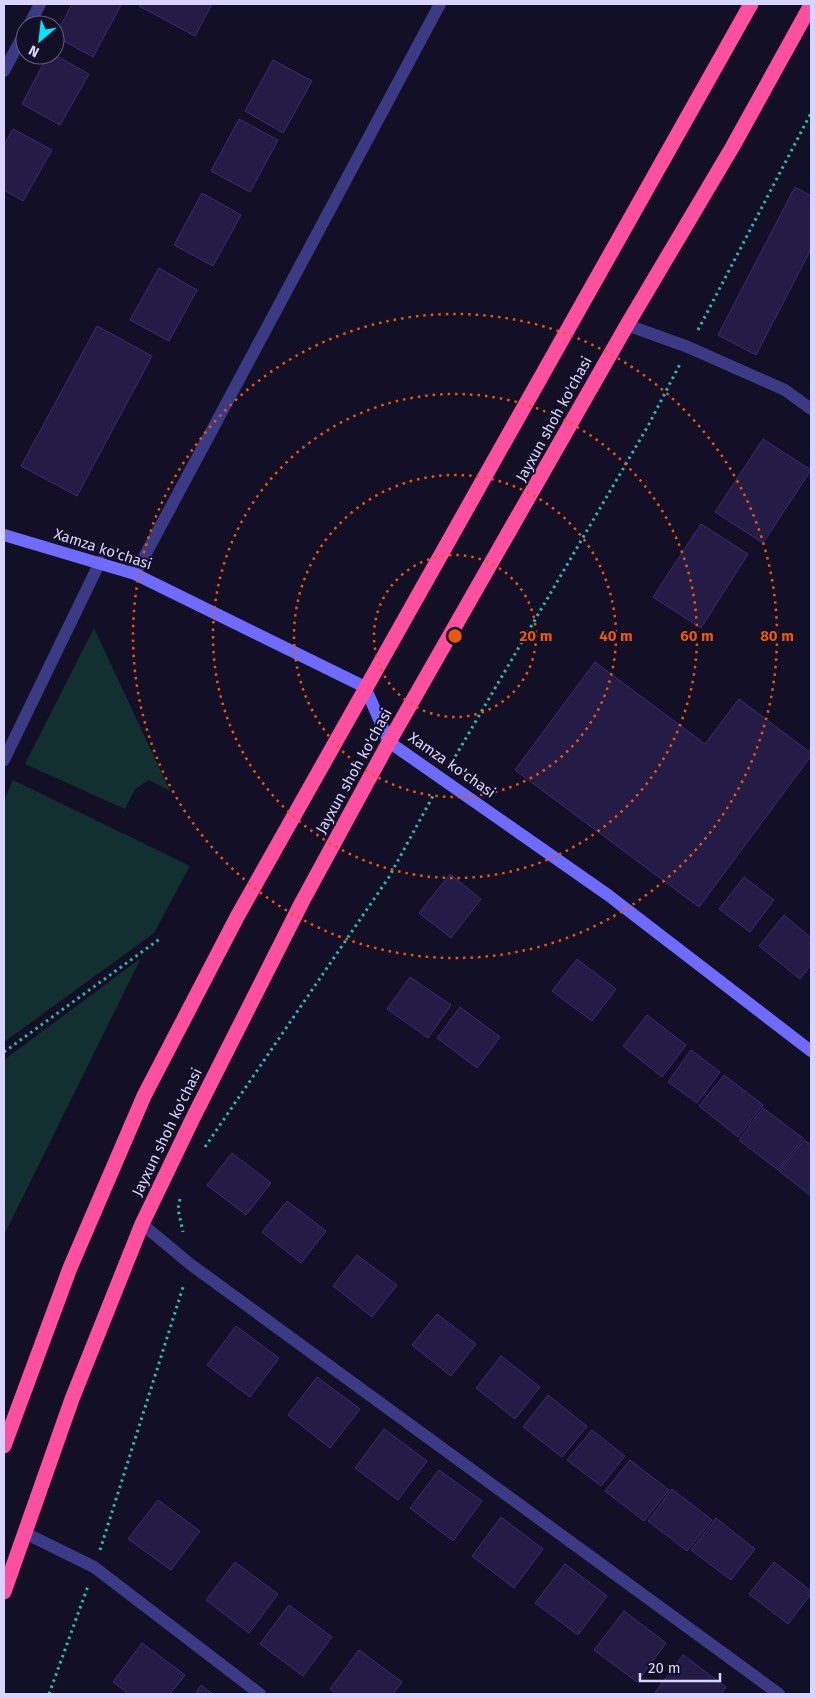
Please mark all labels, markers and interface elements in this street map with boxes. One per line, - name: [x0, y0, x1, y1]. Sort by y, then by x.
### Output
- north arrow: [15, 15, 65, 65]
- text: N: [26, 41, 42, 61]
- street label: Jayxun shoh ko'chasi: [512, 353, 596, 485]
- street label: Xamza ko'chasi: [52, 525, 154, 573]
- centre of rings: [446, 627, 464, 645]
- text: 20 m: [520, 627, 552, 645]
- text: 40 m: [599, 627, 633, 645]
- text: 60 m: [680, 627, 714, 645]
- text: 80 m: [760, 627, 794, 645]
- street label: Jayxun shoh ko'chasi: [312, 705, 396, 837]
- street label: Xamza ko'chasi: [405, 728, 499, 802]
- street label: Jayxun shoh ko'chasi: [128, 1065, 206, 1199]
- scale bar: [640, 1650, 720, 1682]
- text: 20 m: [648, 1659, 681, 1677]

